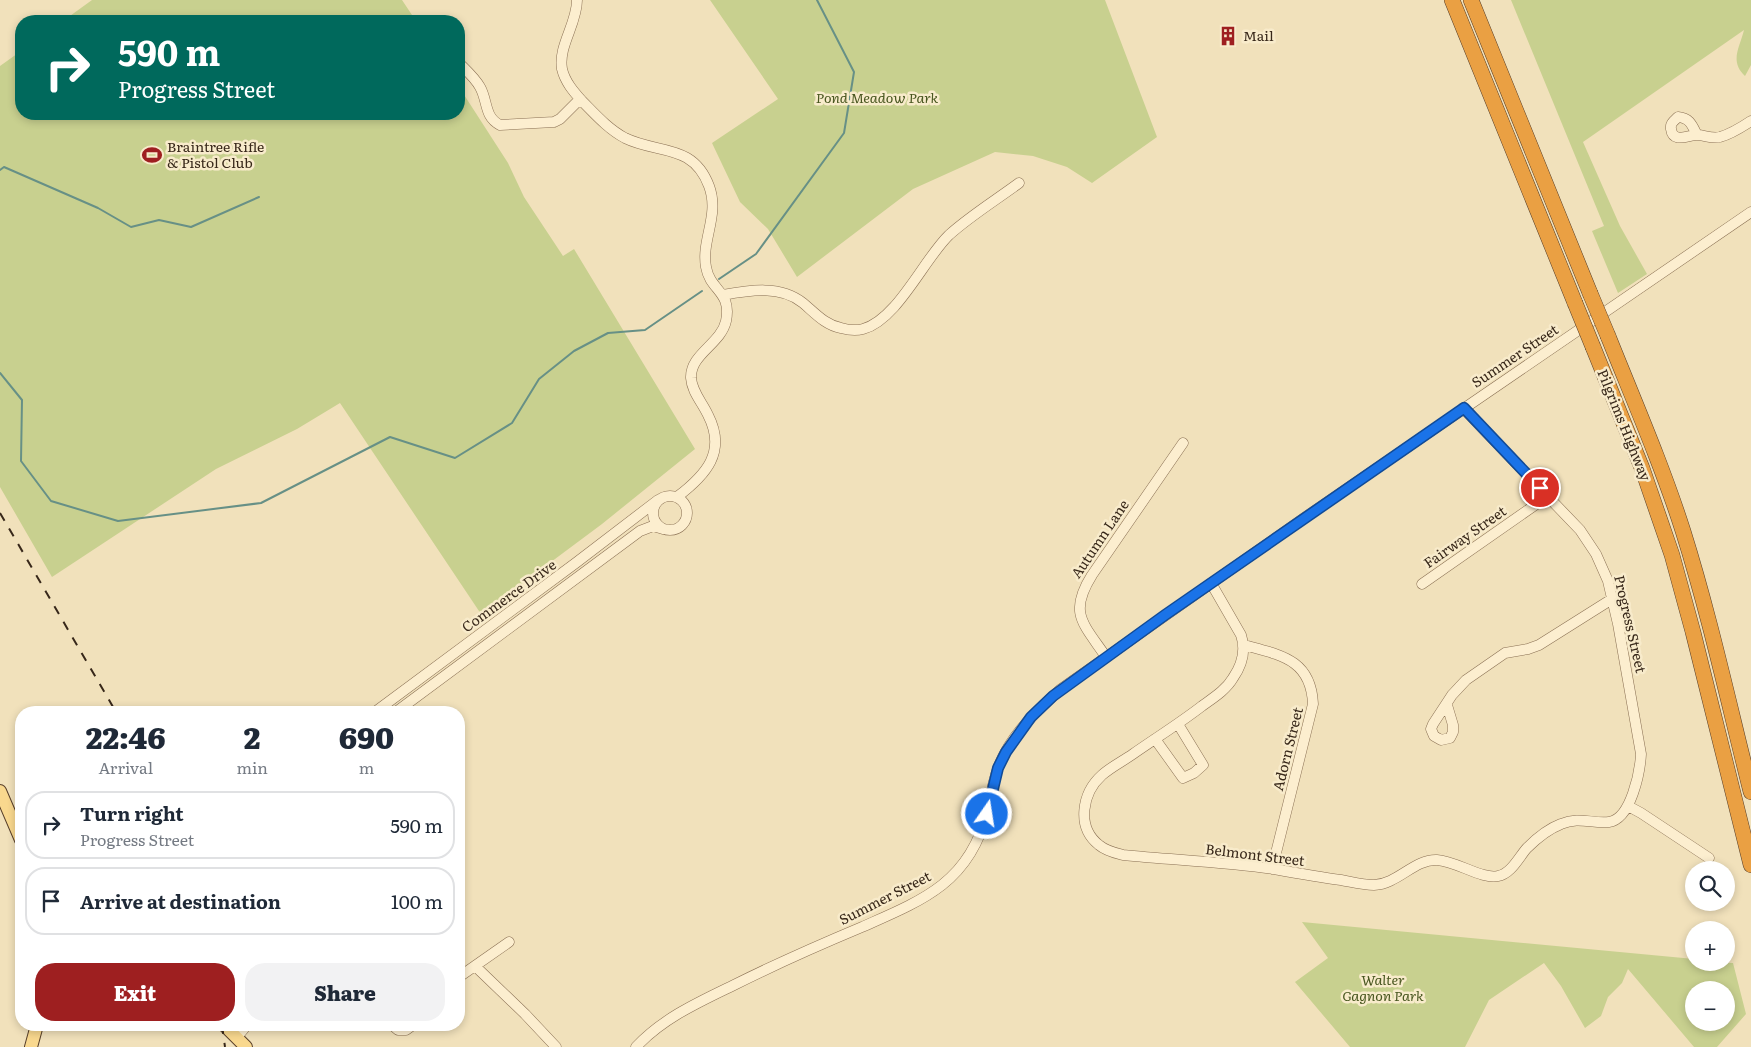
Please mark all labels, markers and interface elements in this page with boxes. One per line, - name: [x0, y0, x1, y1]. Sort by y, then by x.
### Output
- text: 590 m: [118, 25, 220, 77]
- building icon: Mail: [1217, 25, 1239, 47]
- place label: Mail: [1243, 25, 1274, 45]
- icon: right: [35, 35, 100, 100]
- text: Progress Street: [118, 72, 275, 105]
- park label: Pond Meadow Park: [816, 87, 938, 107]
- place label: Braintree Rifle & Pistol Club: [167, 136, 264, 172]
- sports icon: Braintree Rifle & Pistol Club: [141, 144, 163, 166]
- street label: Summer Street: [1467, 319, 1562, 392]
- street label: Pilgrims Highway: [1593, 366, 1657, 484]
- pin: [1519, 467, 1561, 509]
- icon: arrive: [1526, 474, 1554, 502]
- street label: Autumn Lane: [1065, 495, 1133, 582]
- street label: Fairway Street: [1419, 500, 1510, 572]
- street label: Commerce Drive: [457, 554, 560, 636]
- street label: Progress Street: [1610, 573, 1652, 675]
- street label: Adorn Street: [1267, 705, 1307, 793]
- text: 22:46: [86, 714, 166, 758]
- text: 2: [244, 714, 261, 758]
- text: 690: [339, 714, 394, 758]
- text: Arrival: [98, 755, 153, 779]
- text: min: [236, 755, 268, 779]
- text: m: [359, 755, 374, 779]
- position arrow: [960, 787, 1012, 839]
- text: Turn right: [80, 799, 184, 827]
- icon: right: [37, 811, 65, 839]
- text: 590 m: [390, 811, 443, 839]
- text: Progress Street: [80, 827, 194, 851]
- street label: Belmont Street: [1204, 838, 1306, 870]
- map controls: [1685, 861, 1735, 1031]
- button: search: [1685, 861, 1735, 911]
- street label: Summer Street: [835, 865, 934, 929]
- icon: arrive: [37, 887, 65, 915]
- text: Arrive at destination: [80, 887, 281, 915]
- text: 100 m: [391, 887, 443, 915]
- button: +: [1685, 921, 1735, 971]
- button: Exit: [35, 963, 235, 1021]
- button: Share: [245, 963, 445, 1021]
- park label: Walter Gagnon Park: [1342, 969, 1424, 1005]
- button: −: [1685, 981, 1735, 1031]

